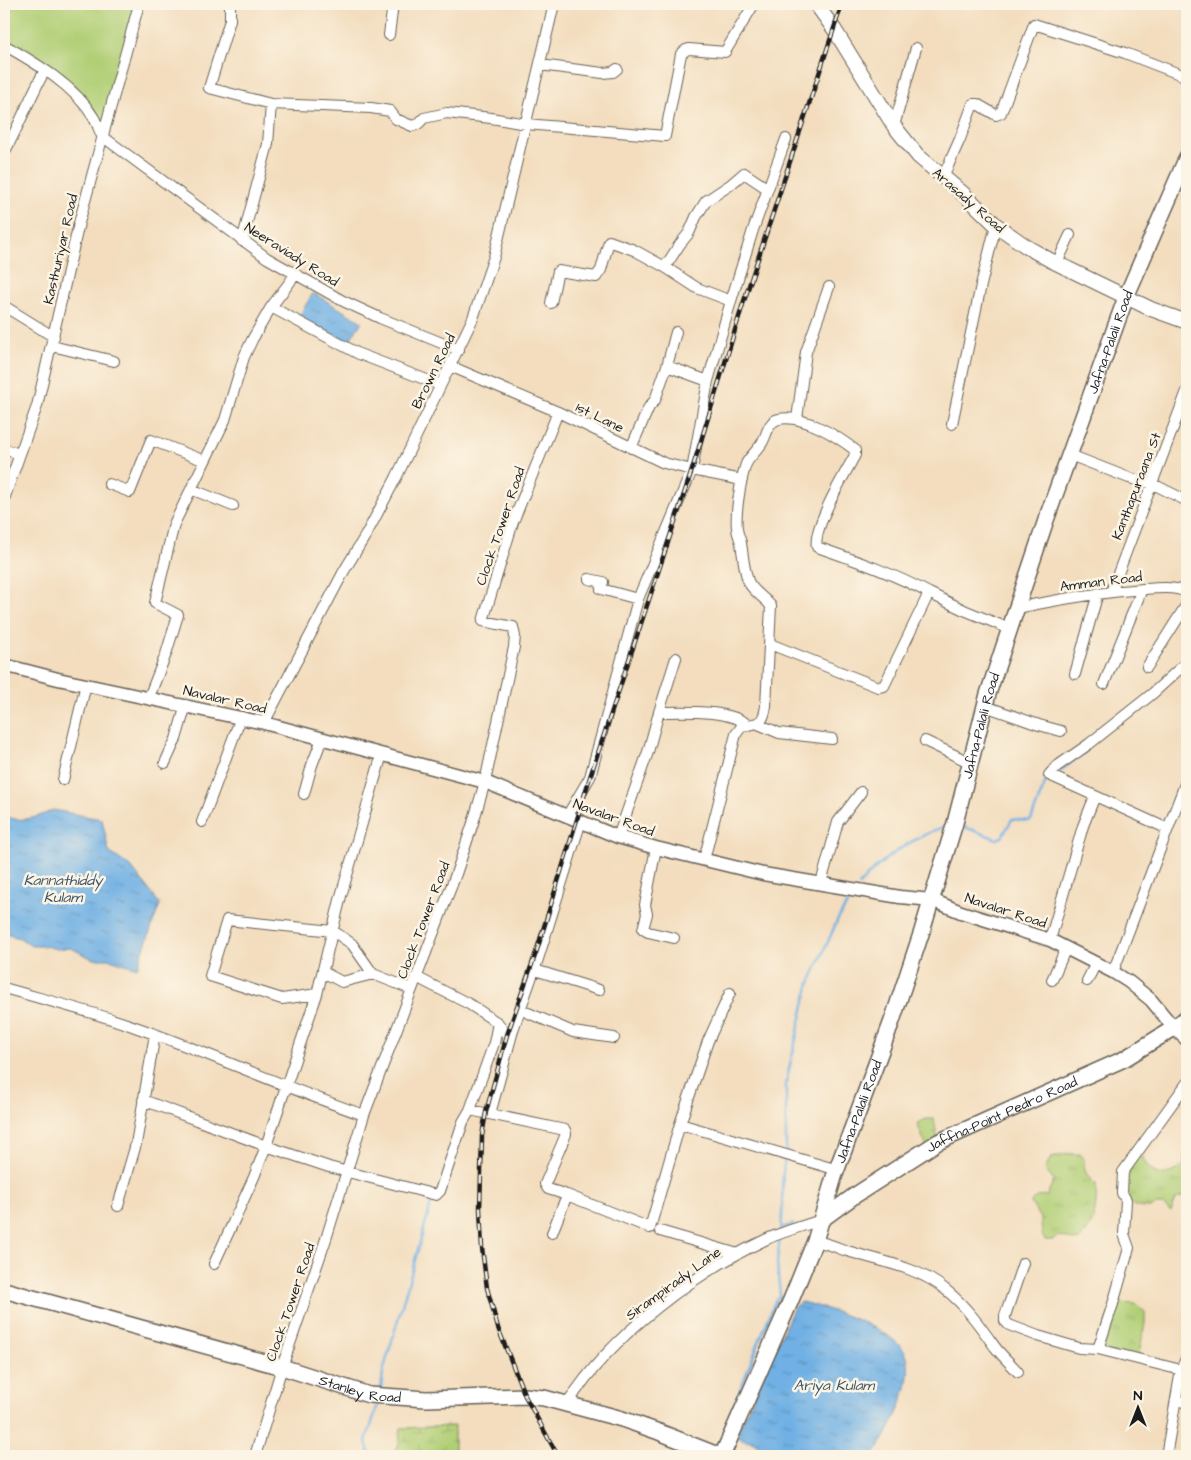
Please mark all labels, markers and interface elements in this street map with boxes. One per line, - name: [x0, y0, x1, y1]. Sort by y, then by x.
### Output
- street label: Arasady Road: [928, 163, 1009, 238]
- street label: Kasthuriyar Road: [39, 192, 83, 306]
- street label: Neeraviady Road: [240, 218, 343, 292]
- street label: Jafna-Palali Road: [1083, 287, 1139, 397]
- street label: Brown Road: [407, 330, 461, 413]
- street label: 1st Lane: [572, 398, 627, 438]
- street label: Kanthapuraana St: [1107, 429, 1167, 543]
- street label: Clock Tower Road: [471, 464, 531, 588]
- street label: Amman Road: [1059, 567, 1143, 597]
- street label: Jafna-Palali Road: [958, 670, 1005, 781]
- street label: Navalar Road: [181, 681, 268, 719]
- street label: Navalar Road: [570, 794, 657, 842]
- street label: Clock Tower Road: [392, 859, 455, 982]
- water label: Kannathiddy Kulam: [24, 870, 104, 908]
- street label: Navalar Road: [962, 888, 1049, 934]
- street label: Jafna-Palali Road: [831, 1057, 888, 1166]
- street label: Jaffna-Point Pedro Road: [922, 1072, 1081, 1158]
- street label: Clock Tower Road: [261, 1240, 321, 1364]
- street label: Sirampirady Lane: [622, 1242, 726, 1325]
- street label: Stanley Road: [316, 1371, 402, 1408]
- water label: Ariya Kulam: [794, 1375, 876, 1397]
- north arrow: [1114, 1382, 1164, 1432]
- text: N: [1134, 1386, 1143, 1406]

